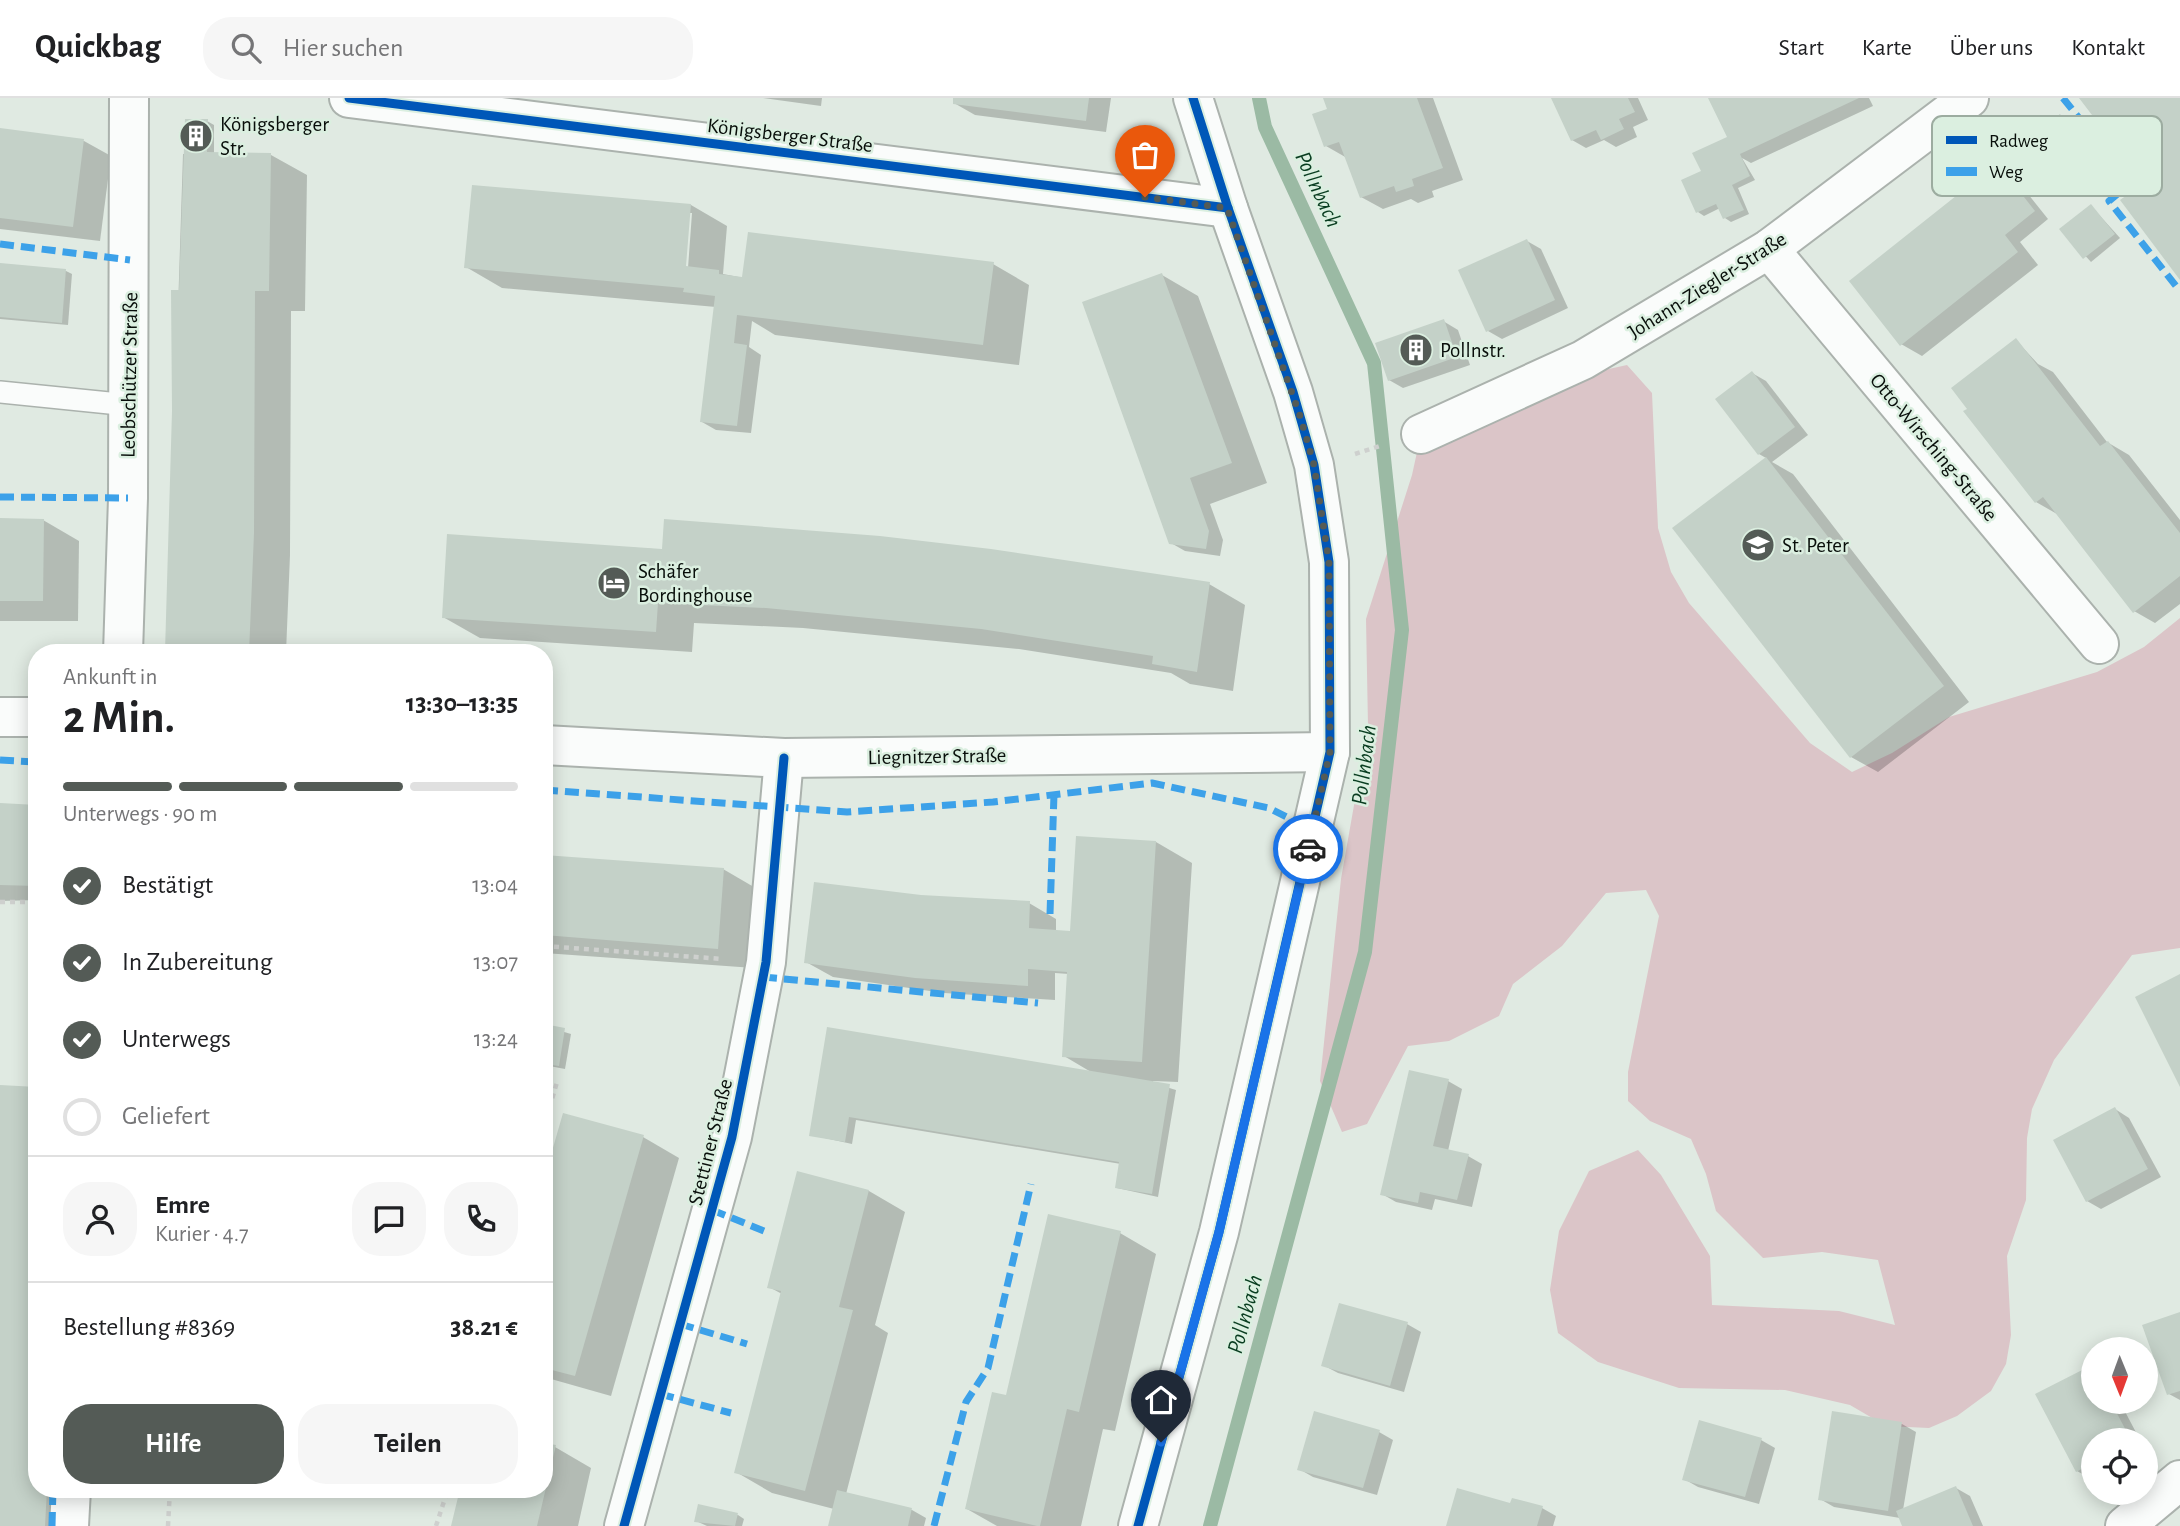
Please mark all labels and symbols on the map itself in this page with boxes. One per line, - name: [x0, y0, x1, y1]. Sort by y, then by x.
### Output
- place label: Königsberger Str.: [220, 114, 329, 159]
- street label: Königsberger Straße: [706, 115, 874, 156]
- legend: [1932, 116, 2162, 196]
- building icon: Königsberger Str.: [177, 117, 215, 155]
- pin: [1115, 125, 1175, 197]
- text: Radweg: [1989, 132, 2049, 151]
- water label: Pollnbach: [1290, 148, 1345, 231]
- text: Weg: [1989, 163, 2024, 182]
- street label: Johann-Ziegler-Straße: [1624, 228, 1790, 343]
- street label: Leobschützer Straße: [118, 292, 141, 458]
- building icon: Pollnstr.: [1397, 331, 1435, 369]
- place label: Pollnstr.: [1440, 340, 1506, 361]
- street label: Otto-Wirsching-Straße: [1866, 369, 2001, 525]
- school or university icon: St. Peter: [1739, 526, 1777, 564]
- place label: St. Peter: [1782, 535, 1849, 556]
- place label: Schäfer Bordinghouse: [638, 561, 752, 606]
- hotel icon: Schäfer Bordinghouse: [595, 564, 633, 602]
- water label: Pollnbach: [1348, 724, 1381, 807]
- street label: Liegnitzer Straße: [868, 745, 1006, 768]
- courier: [1273, 814, 1343, 884]
- street label: Stettiner Straße: [685, 1077, 736, 1207]
- water label: Pollnbach: [1224, 1272, 1267, 1356]
- north arrow: [2081, 1337, 2158, 1414]
- pin: [1131, 1370, 1191, 1442]

